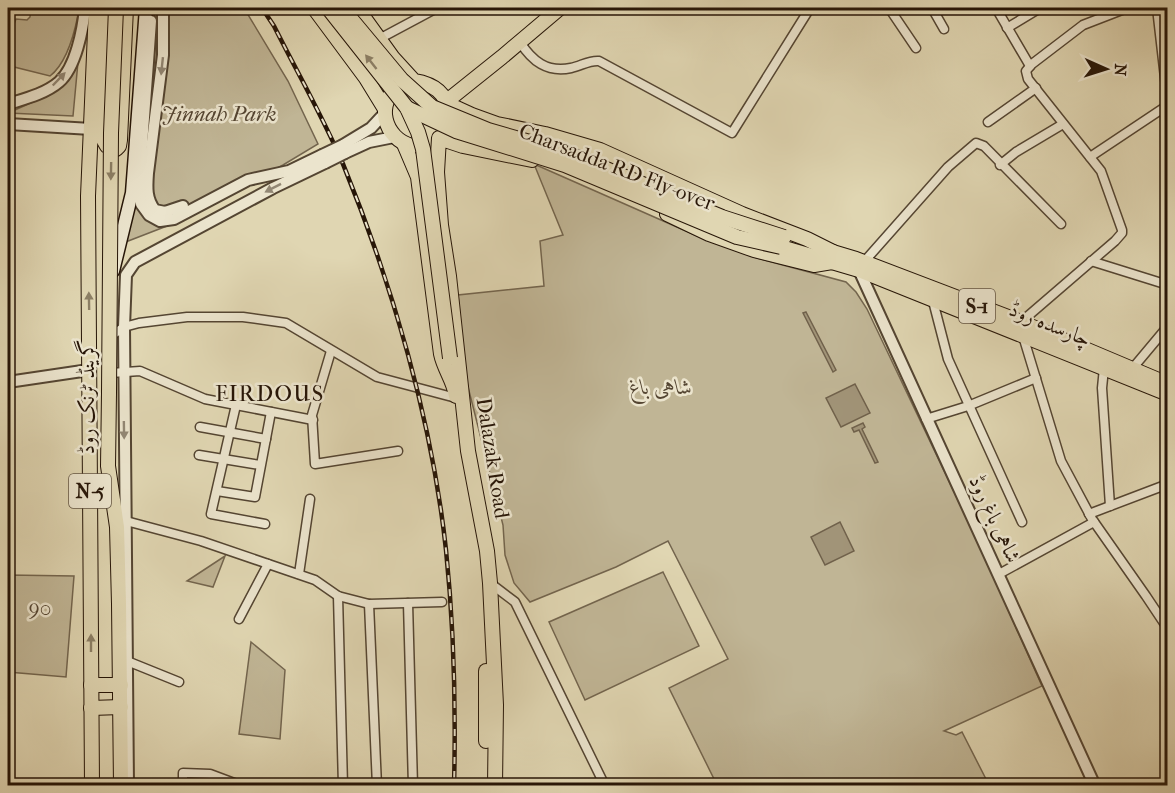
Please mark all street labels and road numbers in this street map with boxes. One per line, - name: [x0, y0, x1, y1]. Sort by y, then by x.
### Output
- street label: Charsadda RD Fly-over: [516, 119, 718, 215]
- road number: S-1: [959, 289, 995, 323]
- street label: چارسدہ روڈ: [1005, 297, 1094, 353]
- street label: گرینڈ ٹرنک روڈ: [73, 340, 100, 454]
- street label: Dalazak Road: [472, 396, 515, 521]
- street label: شاہی باغ روڈ: [959, 471, 1026, 569]
- road number: N-5: [69, 474, 111, 508]

